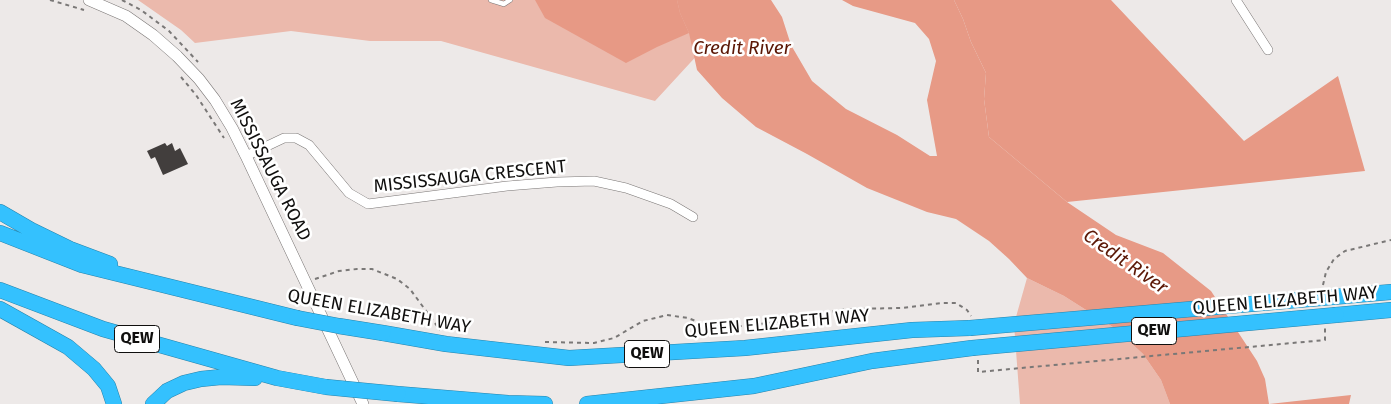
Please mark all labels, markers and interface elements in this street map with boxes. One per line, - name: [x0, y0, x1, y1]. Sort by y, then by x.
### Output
- water label: Credit River: [693, 38, 791, 60]
- street label: MISSISSAUGA ROAD: [225, 95, 315, 245]
- street label: MISSISSAUGA CRESCENT: [373, 156, 567, 198]
- water label: Credit River: [1078, 225, 1172, 299]
- street label: QUEEN ELIZABETH WAY: [1192, 282, 1378, 320]
- street label: QUEEN ELIZABETH WAY: [286, 285, 472, 339]
- street label: QUEEN ELIZABETH WAY: [684, 305, 870, 343]
- road number: QEW: [1132, 318, 1176, 344]
- road number: QEW: [114, 326, 160, 352]
- road number: QEW: [624, 340, 670, 368]

